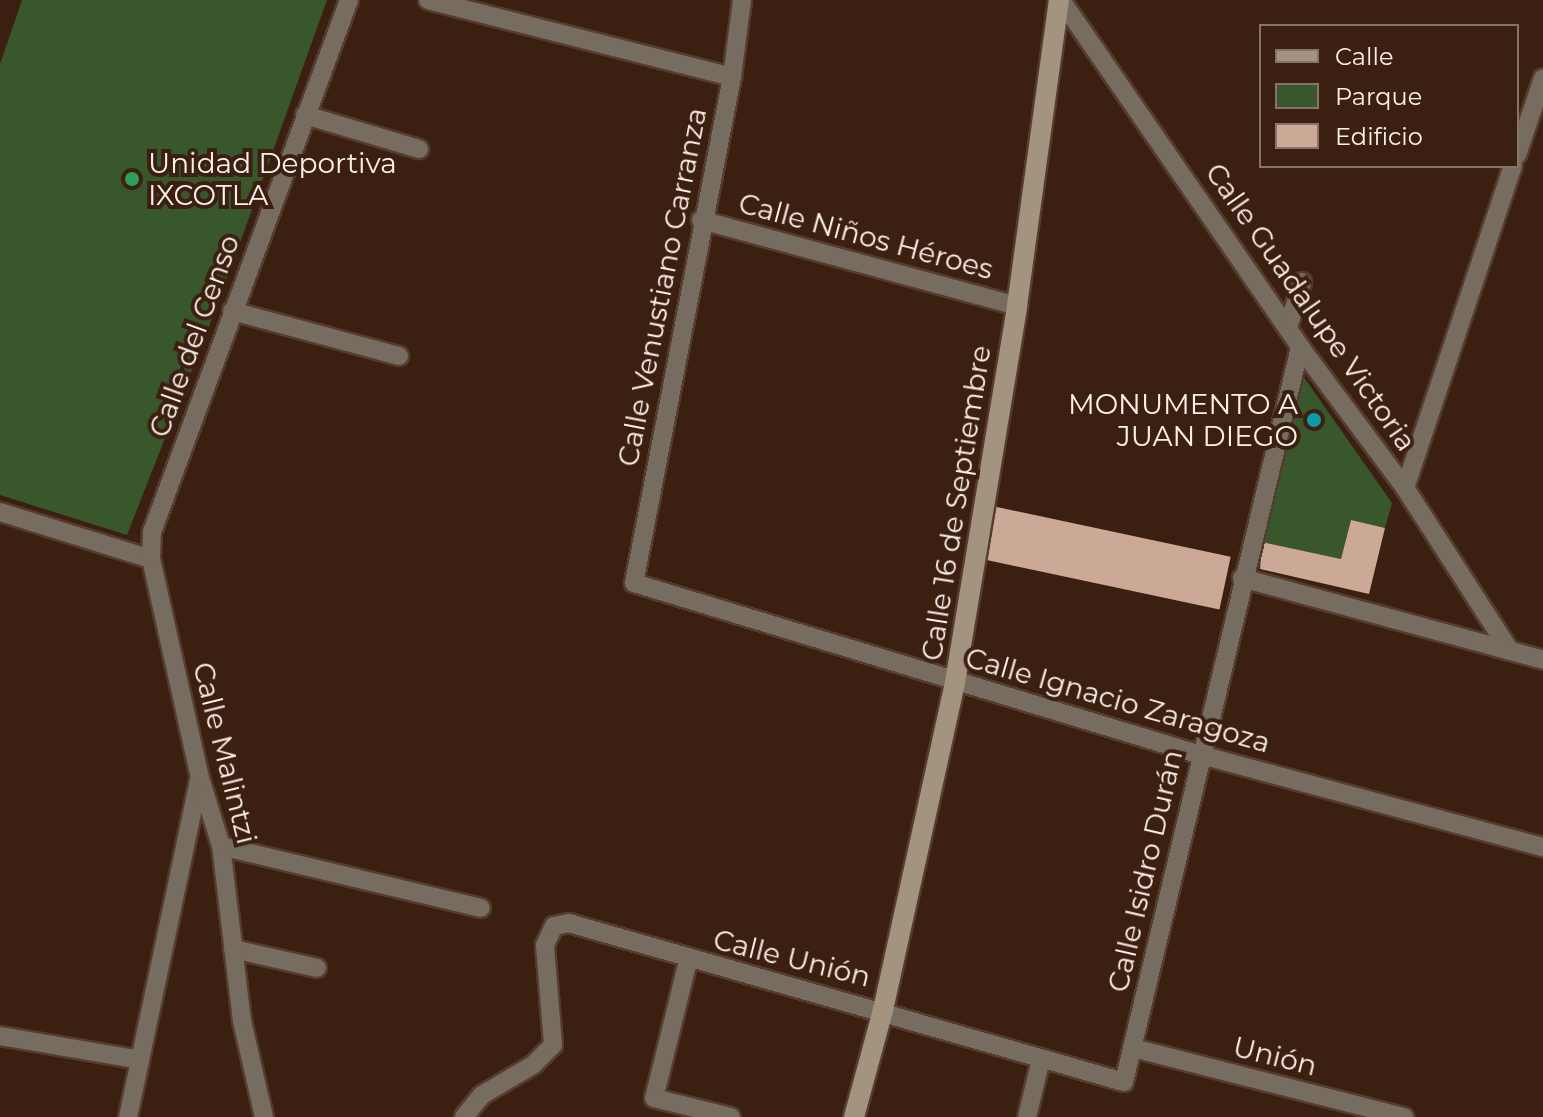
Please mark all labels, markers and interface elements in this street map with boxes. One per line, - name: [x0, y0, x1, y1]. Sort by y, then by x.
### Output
- legend: [1259, 24, 1519, 168]
- text: Calle: [1335, 42, 1393, 71]
- text: Parque: [1335, 82, 1422, 111]
- street label: Calle Venustiano Carranza: [611, 105, 713, 469]
- text: Edificio: [1335, 122, 1423, 151]
- place label: Unidad Deportiva IXCOTLA: [148, 146, 397, 212]
- street label: Calle Guadalupe Victoria: [1199, 157, 1423, 457]
- marker: Unidad Deportiva IXCOTLA: [123, 170, 141, 188]
- street label: Calle Niños Héroes: [735, 186, 997, 286]
- street label: Calle del Censo: [142, 230, 246, 442]
- street label: Calle 16 de Septiembre: [914, 343, 998, 663]
- place label: MONUMENTO A JUAN DIEGO: [1068, 387, 1298, 453]
- marker: MONUMENTO A JUAN DIEGO: [1305, 411, 1323, 429]
- street label: Calle Ignacio Zaragoza: [962, 640, 1274, 760]
- street label: Calle Malintzi: [186, 659, 264, 847]
- street label: Calle Isidro Durán: [1101, 747, 1189, 995]
- street label: Calle Unión: [710, 922, 874, 994]
- street label: Unión: [1230, 1029, 1320, 1083]

